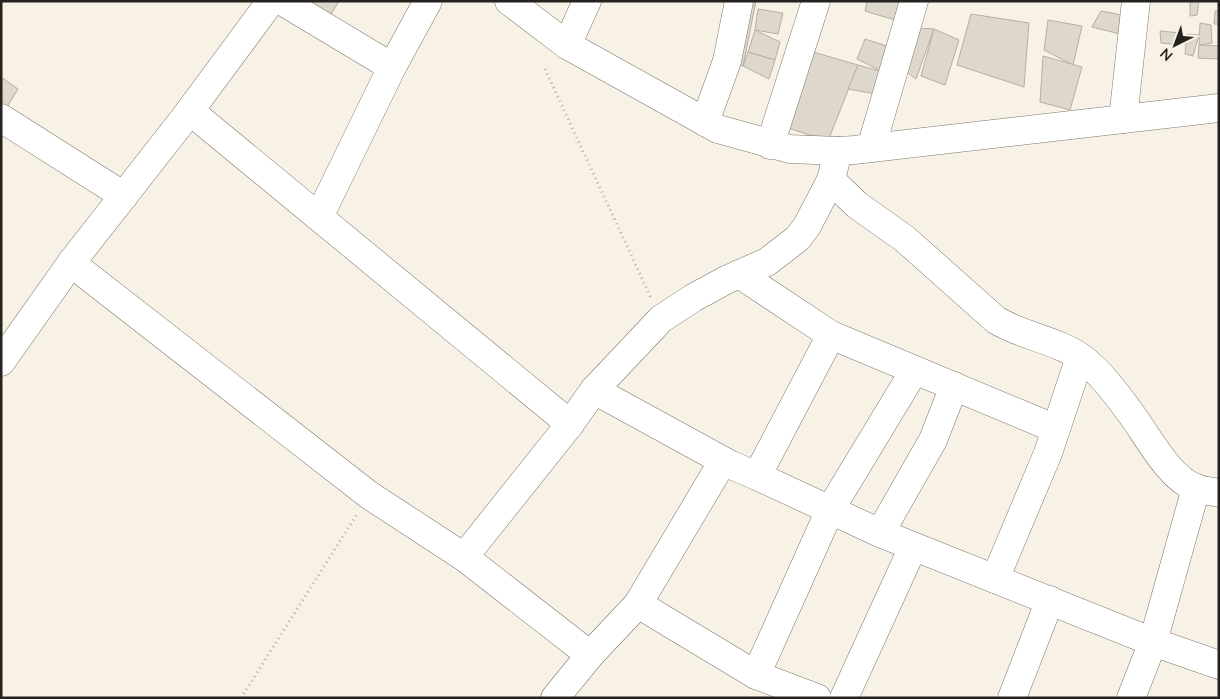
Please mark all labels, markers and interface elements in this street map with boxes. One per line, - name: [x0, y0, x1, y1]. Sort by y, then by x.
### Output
- north arrow: [1150, 20, 1200, 70]
- text: N: [1156, 45, 1176, 65]

